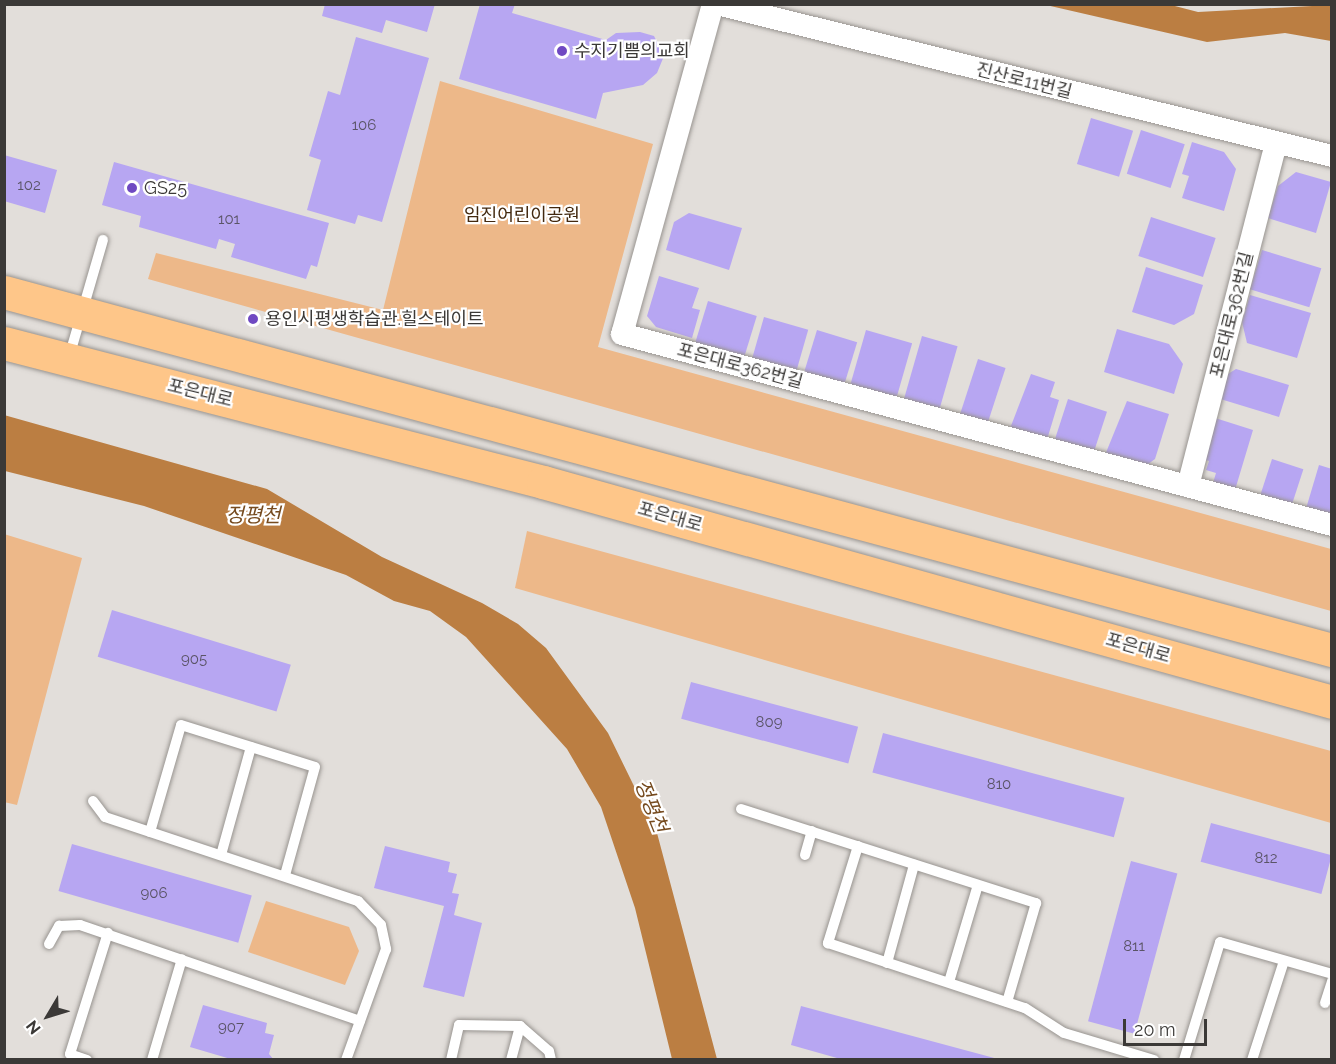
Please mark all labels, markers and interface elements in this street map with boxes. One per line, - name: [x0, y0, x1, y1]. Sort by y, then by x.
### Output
- place label: 수지기쁨의교회: [574, 40, 690, 62]
- marker: 수지기쁨의교회: [555, 44, 569, 58]
- street label: 진산로11번길: [974, 59, 1074, 103]
- house number: 106: [352, 117, 376, 135]
- house number: 102: [17, 177, 41, 195]
- place label: GS25: [144, 177, 187, 199]
- marker: GS25: [125, 181, 139, 195]
- park label: 임진어린이공원: [464, 204, 580, 226]
- house number: 101: [218, 211, 240, 229]
- street label: 포은대로362번길: [1206, 250, 1258, 380]
- place label: 용인시평생학습관.힐스테이트: [265, 308, 484, 330]
- marker: 용인시평생학습관.힐스테이트: [246, 312, 260, 326]
- street label: 포은대로362번길: [675, 339, 805, 393]
- street label: 포은대로: [165, 375, 235, 411]
- street label: 포은대로: [635, 497, 705, 537]
- water label: 정평천: [225, 503, 281, 527]
- street label: 포은대로: [1103, 628, 1173, 668]
- house number: 905: [181, 651, 207, 669]
- house number: 809: [756, 714, 782, 732]
- water label: 정평천: [630, 776, 672, 836]
- house number: 810: [987, 776, 1011, 794]
- house number: 812: [1254, 850, 1278, 868]
- house number: 906: [140, 885, 168, 903]
- house number: 811: [1123, 938, 1145, 956]
- north arrow: [18, 986, 78, 1046]
- scale bar: [1126, 1007, 1210, 1045]
- text: N: [22, 1017, 45, 1038]
- house number: 907: [218, 1019, 244, 1037]
- text: 20 m: [1134, 1019, 1176, 1040]

